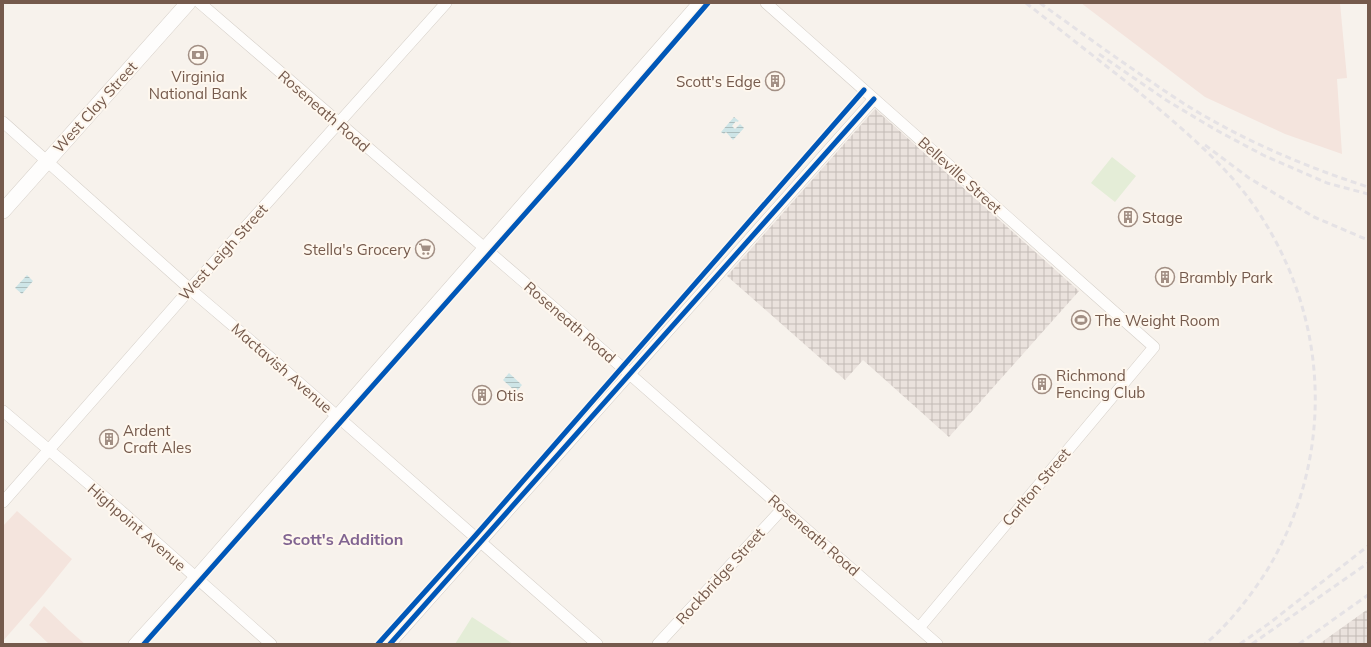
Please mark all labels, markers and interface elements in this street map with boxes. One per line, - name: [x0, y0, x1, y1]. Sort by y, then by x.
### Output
- bank icon: Virginia National Bank: [187, 44, 209, 66]
- street label: West Clay Street: [49, 57, 141, 157]
- street label: Roseneath Road: [274, 66, 374, 156]
- place label: Virginia National Bank: [149, 67, 248, 103]
- building icon: Scott's Edge: [764, 70, 786, 92]
- place label: Scott's Edge: [676, 72, 761, 91]
- street label: Belleville Street: [914, 133, 1006, 217]
- street label: West Leigh Street: [175, 200, 271, 304]
- building icon: Stage: [1117, 206, 1139, 228]
- place label: Stage: [1142, 208, 1183, 227]
- supermarket icon: Stella's Grocery: [414, 238, 436, 260]
- place label: Stella's Grocery: [303, 240, 411, 259]
- building icon: Brambly Park: [1154, 266, 1176, 288]
- place label: Brambly Park: [1179, 268, 1273, 287]
- street label: Roseneath Road: [520, 277, 620, 367]
- sports icon: The Weight Room: [1070, 309, 1092, 331]
- place label: The Weight Room: [1095, 311, 1220, 330]
- street label: Mactavish Avenue: [228, 319, 336, 417]
- place label: Richmond Fencing Club: [1056, 366, 1145, 402]
- building icon: Richmond Fencing Club: [1031, 373, 1053, 395]
- building icon: Otis: [471, 384, 493, 406]
- place label: Otis: [496, 386, 524, 405]
- place label: Ardent Craft Ales: [123, 421, 192, 457]
- building icon: Ardent Craft Ales: [98, 428, 120, 450]
- street label: Carlton Street: [998, 444, 1074, 530]
- street label: Highpoint Avenue: [84, 479, 190, 575]
- street label: Roseneath Road: [764, 490, 864, 580]
- street label: Rockbridge Street: [672, 524, 768, 628]
- district label: Scott's Addition: [283, 529, 403, 549]

